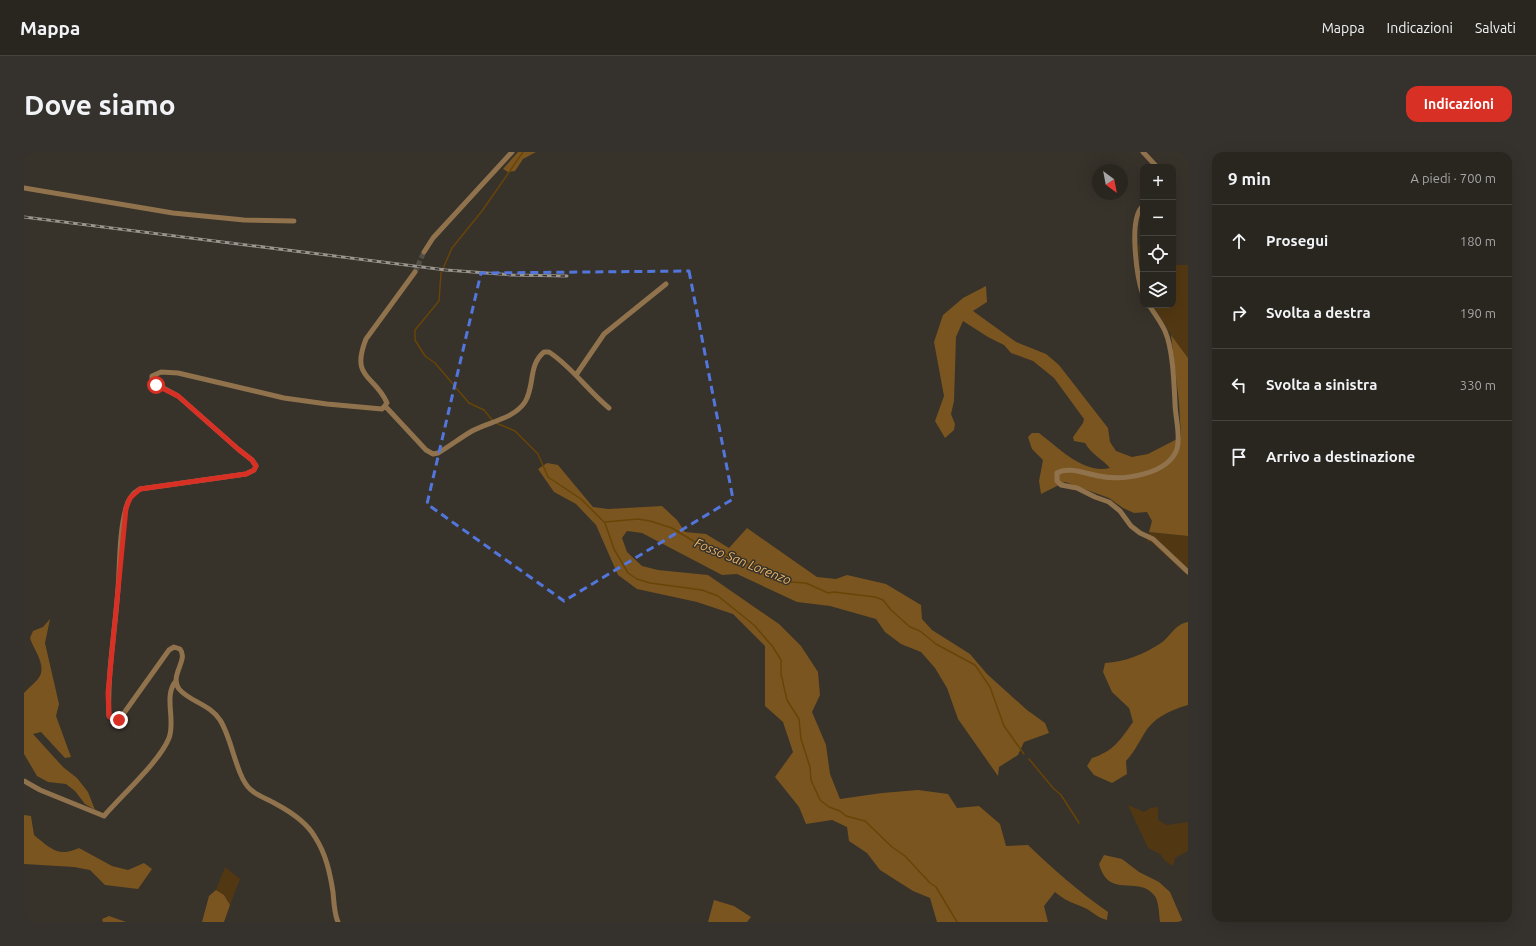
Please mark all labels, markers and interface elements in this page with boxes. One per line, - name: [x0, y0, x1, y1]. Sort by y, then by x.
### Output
- text: Mappa: [20, 17, 80, 39]
- text: Mappa: [1322, 20, 1365, 36]
- text: Indicazioni: [1387, 20, 1453, 36]
- text: Salvati: [1475, 20, 1516, 36]
- button: Indicazioni: [1406, 86, 1512, 122]
- text: Dove siamo: [24, 89, 176, 120]
- north arrow: [1092, 164, 1128, 200]
- map controls: [1140, 164, 1176, 308]
- button: +: [1140, 164, 1176, 200]
- text: 9 min: [1228, 169, 1271, 188]
- text: A piedi · 700 m: [1411, 171, 1496, 185]
- button: −: [1140, 200, 1176, 236]
- icon: ahead: [1228, 230, 1250, 252]
- text: Prosegui: [1266, 232, 1328, 249]
- text: 180 m: [1460, 234, 1496, 248]
- button: locate: [1140, 236, 1176, 272]
- button: layers: [1140, 272, 1176, 308]
- icon: right: [1228, 302, 1250, 324]
- text: Svolta a destra: [1266, 304, 1371, 321]
- text: 190 m: [1460, 306, 1496, 320]
- icon: left: [1228, 374, 1250, 396]
- route start: [147, 376, 165, 394]
- text: Svolta a sinistra: [1266, 376, 1377, 393]
- text: 330 m: [1460, 378, 1496, 392]
- icon: arrive: [1228, 446, 1250, 468]
- text: Arrivo a destinazione: [1266, 448, 1415, 465]
- water label: Fosso San Lorenzo: [693, 535, 793, 587]
- route end: [110, 711, 128, 729]

